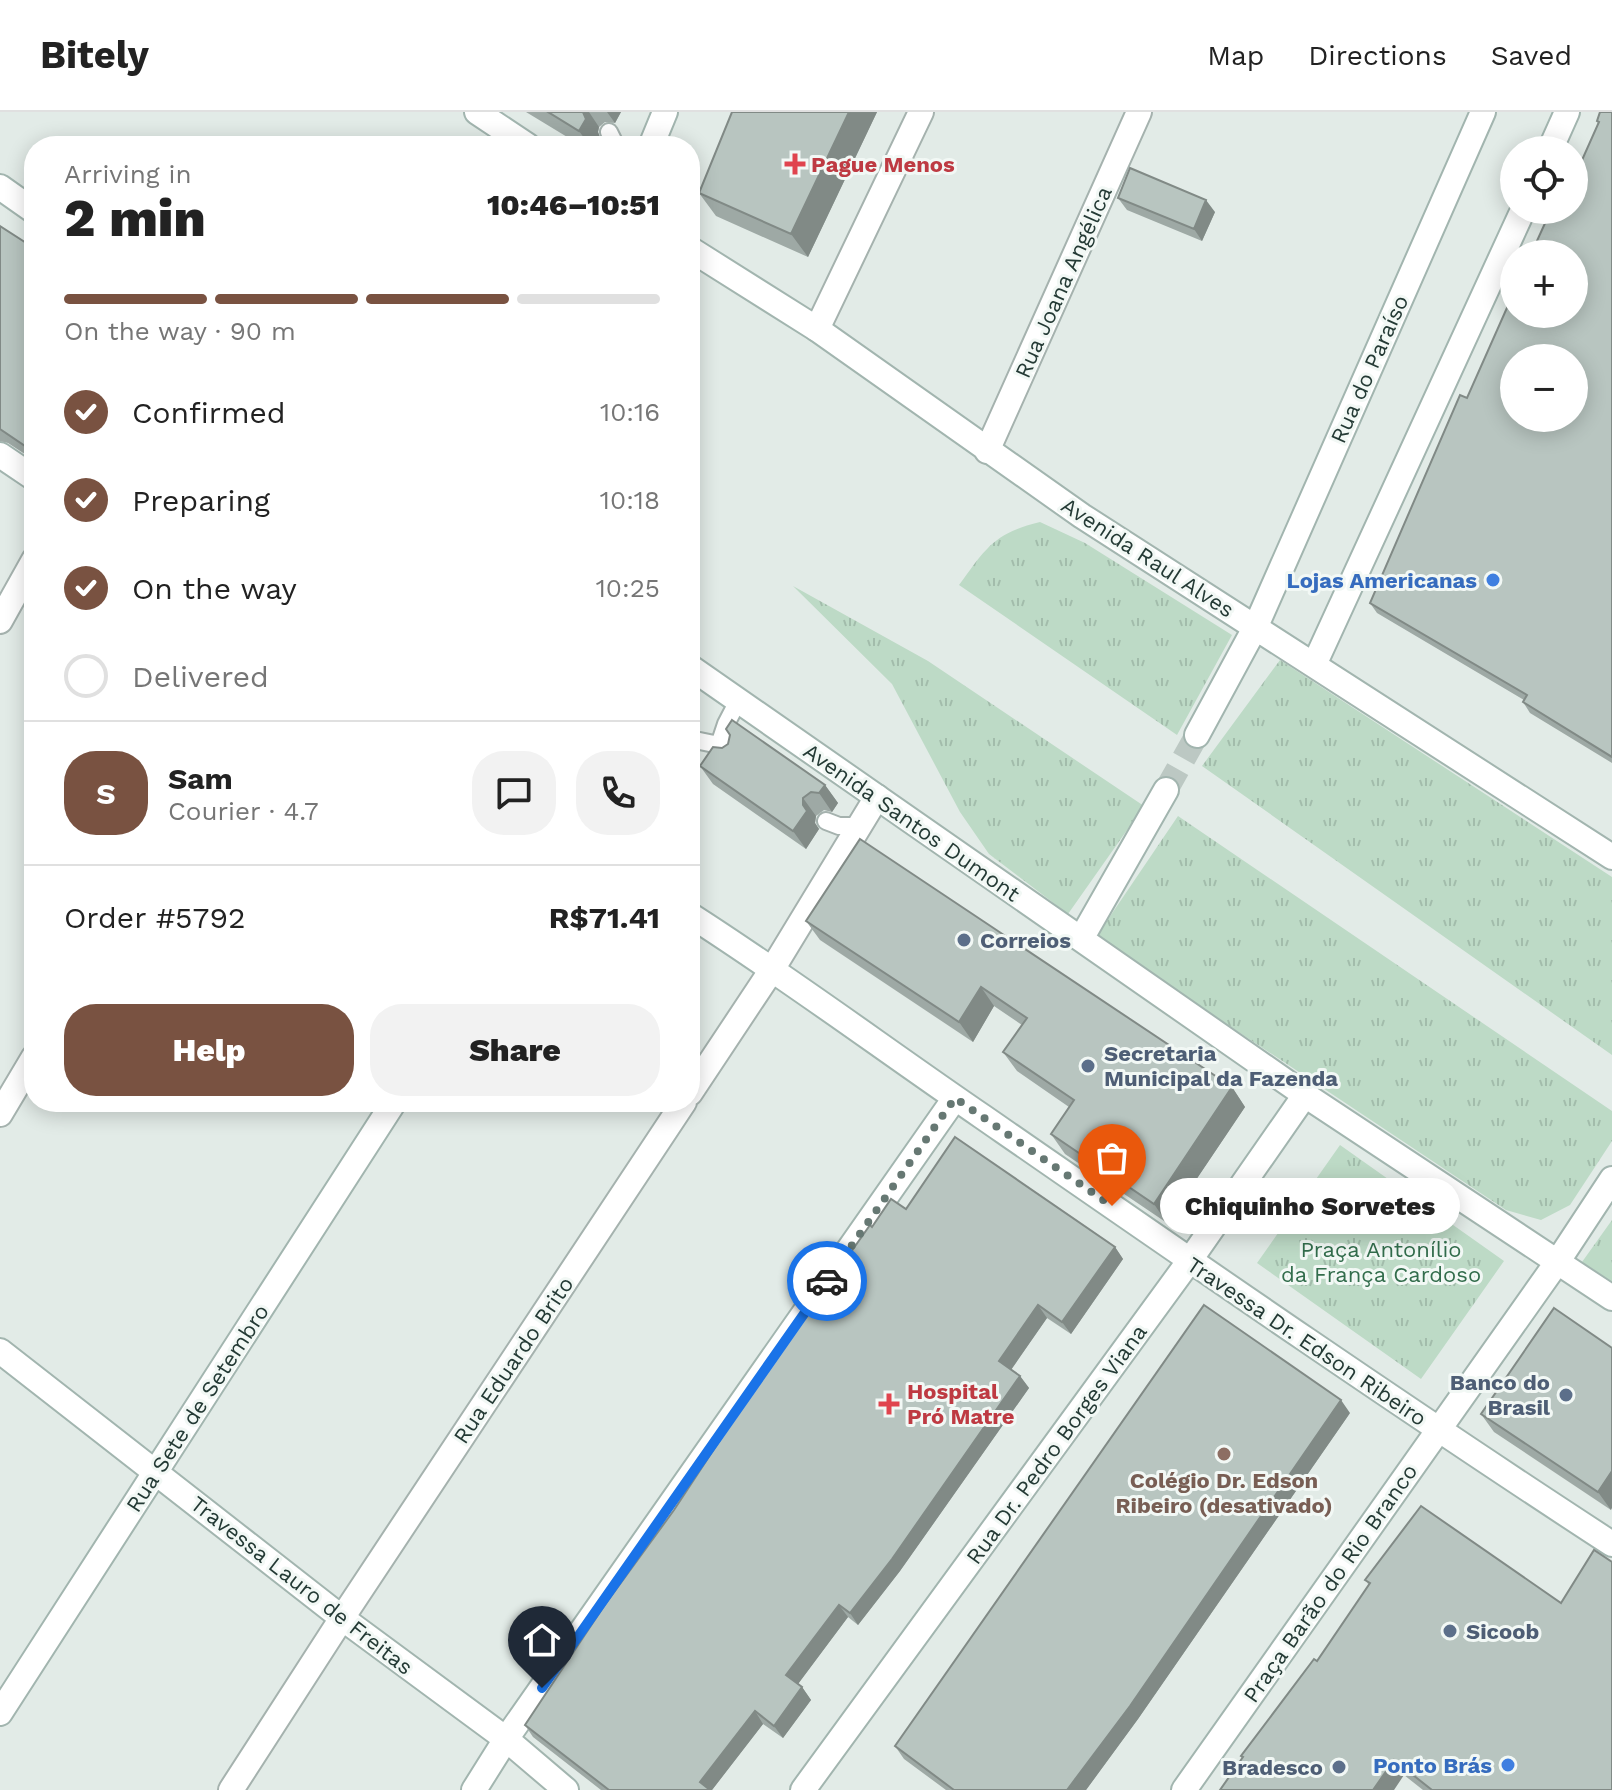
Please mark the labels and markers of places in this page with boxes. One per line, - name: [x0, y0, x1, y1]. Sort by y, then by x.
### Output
- place label: Pague Menos: [811, 152, 955, 177]
- marker: Pague Menos: [786, 155, 804, 173]
- place label: Lojas Americanas: [1287, 568, 1477, 593]
- marker: Lojas Americanas: [1484, 571, 1502, 589]
- place label: Correios: [980, 928, 1071, 953]
- marker: Correios: [955, 931, 973, 949]
- place label: Secretaria Municipal da Fazenda: [1104, 1041, 1338, 1091]
- marker: Secretaria Municipal da Fazenda: [1079, 1057, 1097, 1075]
- pin: [1078, 1124, 1146, 1206]
- callout: Chiquinho Sorvetes: [1160, 1178, 1460, 1234]
- place label: Banco do Brasil: [1450, 1370, 1551, 1420]
- place label: Hospital Pró Matre: [907, 1379, 1014, 1429]
- marker: Banco do Brasil: [1557, 1386, 1575, 1404]
- marker: Hospital Pró Matre: [878, 1393, 900, 1415]
- marker: Colégio Dr. Edson Ribeiro (desativado): [1215, 1445, 1233, 1463]
- place label: Colégio Dr. Edson Ribeiro (desativado): [1115, 1468, 1333, 1518]
- pin: [508, 1606, 576, 1688]
- place label: Sicoob: [1466, 1619, 1539, 1644]
- marker: Sicoob: [1441, 1622, 1459, 1640]
- place label: Ponto Brás: [1373, 1753, 1492, 1778]
- place label: Bradesco: [1222, 1755, 1323, 1780]
- marker: Ponto Brás: [1499, 1756, 1517, 1774]
- marker: Bradesco: [1330, 1758, 1348, 1776]

